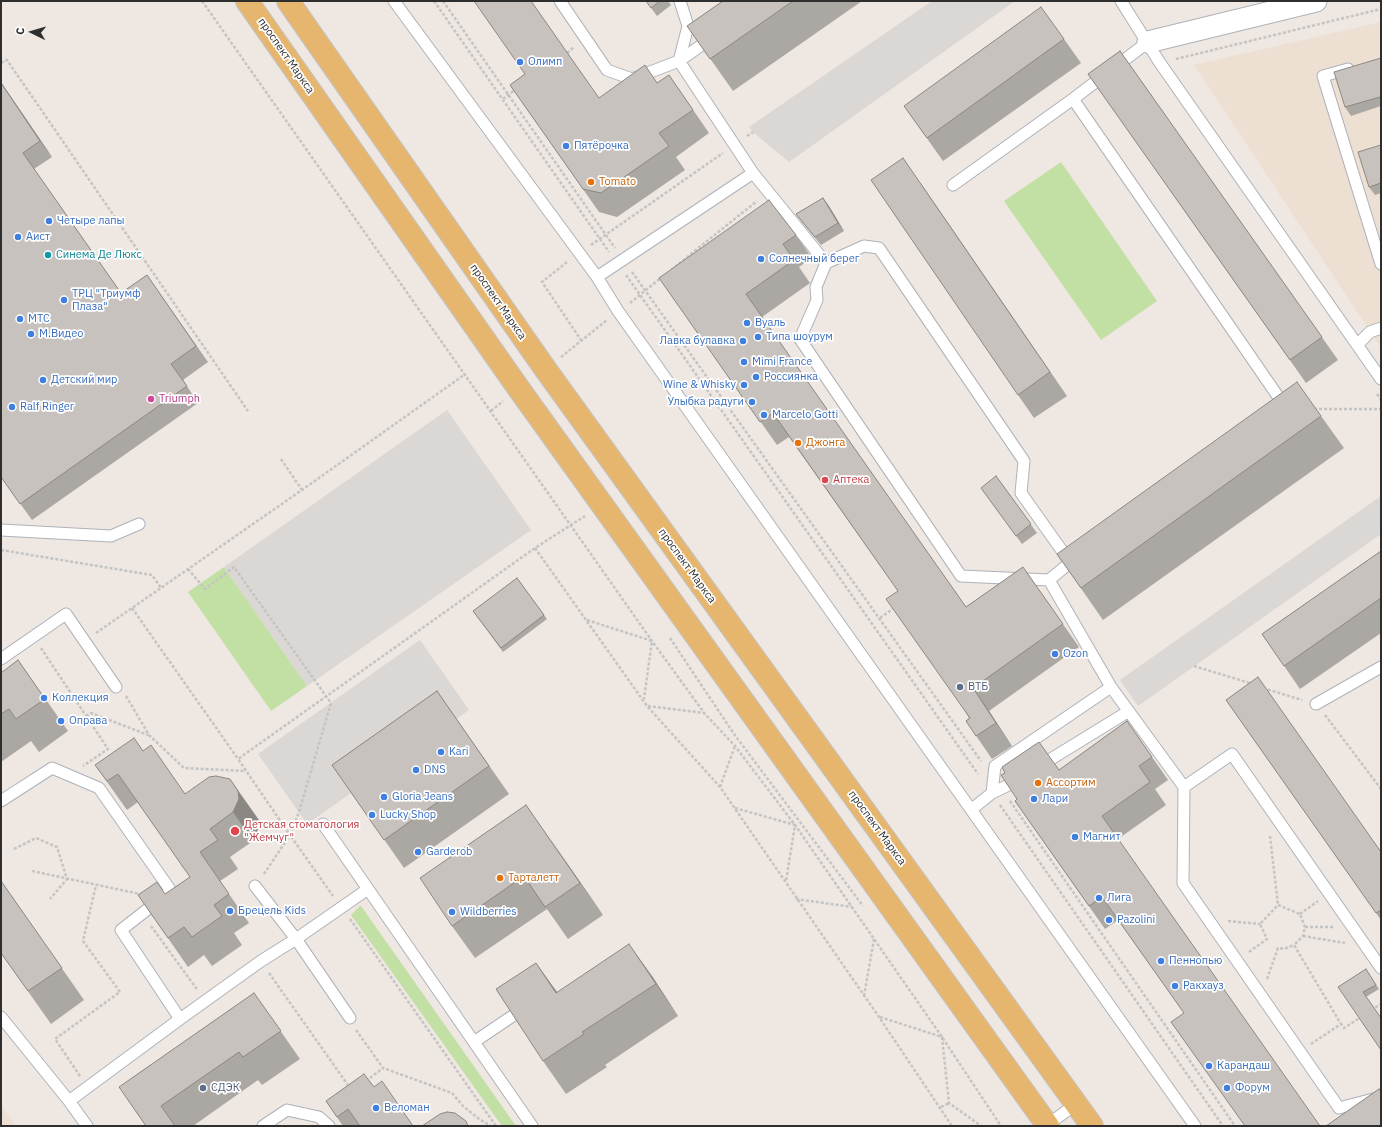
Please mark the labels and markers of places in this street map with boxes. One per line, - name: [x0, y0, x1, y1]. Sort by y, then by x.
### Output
- place label: Олимп: [528, 55, 562, 69]
- marker: Олимп: [515, 57, 525, 67]
- place label: Пятёрочка: [574, 139, 629, 153]
- marker: Пятёрочка: [561, 141, 571, 151]
- place label: Tomato: [599, 175, 636, 189]
- marker: Tomato: [586, 177, 596, 187]
- place label: Четыре лапы: [57, 214, 125, 228]
- marker: Четыре лапы: [44, 216, 54, 226]
- place label: Аист: [26, 230, 50, 244]
- marker: Аист: [13, 232, 23, 242]
- place label: Синема Де Люкс: [56, 248, 142, 262]
- marker: Синема Де Люкс: [43, 250, 53, 260]
- place label: Солнечный берег: [769, 252, 860, 266]
- marker: Солнечный берег: [756, 254, 766, 264]
- place label: ТРЦ "Триумф Плаза": [72, 287, 140, 313]
- marker: ТРЦ "Триумф Плаза": [59, 295, 69, 305]
- place label: МТС: [28, 312, 50, 326]
- marker: МТС: [15, 314, 25, 324]
- place label: Вуаль: [755, 316, 785, 330]
- marker: Вуаль: [742, 318, 752, 328]
- place label: М.Видео: [39, 327, 83, 341]
- marker: М.Видео: [26, 329, 36, 339]
- place label: Типа шоурум: [766, 330, 833, 344]
- marker: Типа шоурум: [753, 332, 763, 342]
- place label: Лавка булавка: [660, 334, 735, 348]
- marker: Лавка булавка: [738, 336, 748, 346]
- place label: Mimi France: [752, 355, 812, 369]
- marker: Mimi France: [739, 357, 749, 367]
- place label: Россиянка: [764, 370, 818, 384]
- marker: Россиянка: [751, 372, 761, 382]
- place label: Детский мир: [51, 373, 117, 387]
- marker: Детский мир: [38, 375, 48, 385]
- place label: Wine & Whisky: [663, 378, 736, 392]
- marker: Wine & Whisky: [739, 380, 749, 390]
- place label: Triumph: [159, 392, 200, 406]
- marker: Triumph: [146, 394, 156, 404]
- place label: Улыбка радуги: [668, 395, 744, 409]
- marker: Улыбка радуги: [747, 397, 757, 407]
- place label: Ralf Ringer: [20, 400, 74, 414]
- marker: Ralf Ringer: [7, 402, 17, 412]
- place label: Marcelo Gotti: [772, 408, 838, 422]
- marker: Marcelo Gotti: [759, 410, 769, 420]
- place label: Джонга: [806, 436, 845, 450]
- marker: Джонга: [793, 438, 803, 448]
- place label: Аптека: [833, 473, 869, 487]
- marker: Аптека: [820, 475, 830, 485]
- place label: Ozon: [1063, 647, 1088, 661]
- marker: Ozon: [1050, 649, 1060, 659]
- place label: ВТБ: [968, 680, 988, 694]
- marker: ВТБ: [955, 682, 965, 692]
- place label: Коллекция: [52, 691, 109, 705]
- marker: Коллекция: [39, 693, 49, 703]
- place label: Оправа: [69, 714, 107, 728]
- marker: Оправа: [56, 716, 66, 726]
- place label: Kari: [449, 745, 468, 759]
- marker: Kari: [436, 747, 446, 757]
- place label: DNS: [424, 763, 446, 777]
- marker: DNS: [411, 765, 421, 775]
- place label: Ассортим: [1046, 776, 1096, 790]
- marker: Ассортим: [1033, 778, 1043, 788]
- place label: Gloria Jeans: [392, 790, 453, 804]
- marker: Gloria Jeans: [379, 792, 389, 802]
- place label: Лари: [1042, 792, 1068, 806]
- marker: Лари: [1029, 794, 1039, 804]
- place label: Lucky Shop: [380, 808, 436, 822]
- marker: Lucky Shop: [367, 810, 377, 820]
- place label: Детская стоматология "Жемчуг": [244, 818, 359, 844]
- marker: Детская стоматология "Жемчуг": [229, 825, 241, 837]
- place label: Магнит: [1083, 830, 1121, 844]
- marker: Магнит: [1070, 832, 1080, 842]
- place label: Garderob: [426, 845, 472, 859]
- marker: Garderob: [413, 847, 423, 857]
- place label: Тарталетт: [508, 871, 559, 885]
- marker: Тарталетт: [495, 873, 505, 883]
- place label: Лига: [1107, 891, 1131, 905]
- marker: Лига: [1094, 893, 1104, 903]
- place label: Брецель Kids: [238, 904, 306, 918]
- place label: Wildberries: [460, 905, 517, 919]
- marker: Брецель Kids: [225, 906, 235, 916]
- marker: Wildberries: [447, 907, 457, 917]
- place label: Pazolini: [1117, 913, 1155, 927]
- marker: Pazolini: [1104, 915, 1114, 925]
- place label: Пеннопью: [1169, 954, 1222, 968]
- marker: Пеннопью: [1156, 956, 1166, 966]
- place label: Ракхауз: [1183, 979, 1224, 993]
- marker: Ракхауз: [1170, 981, 1180, 991]
- place label: Карандаш: [1217, 1059, 1270, 1073]
- marker: Карандаш: [1204, 1061, 1214, 1071]
- place label: СДЭК: [211, 1081, 240, 1095]
- place label: Форум: [1235, 1081, 1270, 1095]
- marker: СДЭК: [198, 1083, 208, 1093]
- marker: Форум: [1222, 1083, 1232, 1093]
- place label: Веломан: [384, 1101, 430, 1115]
- marker: Веломан: [371, 1103, 381, 1113]

